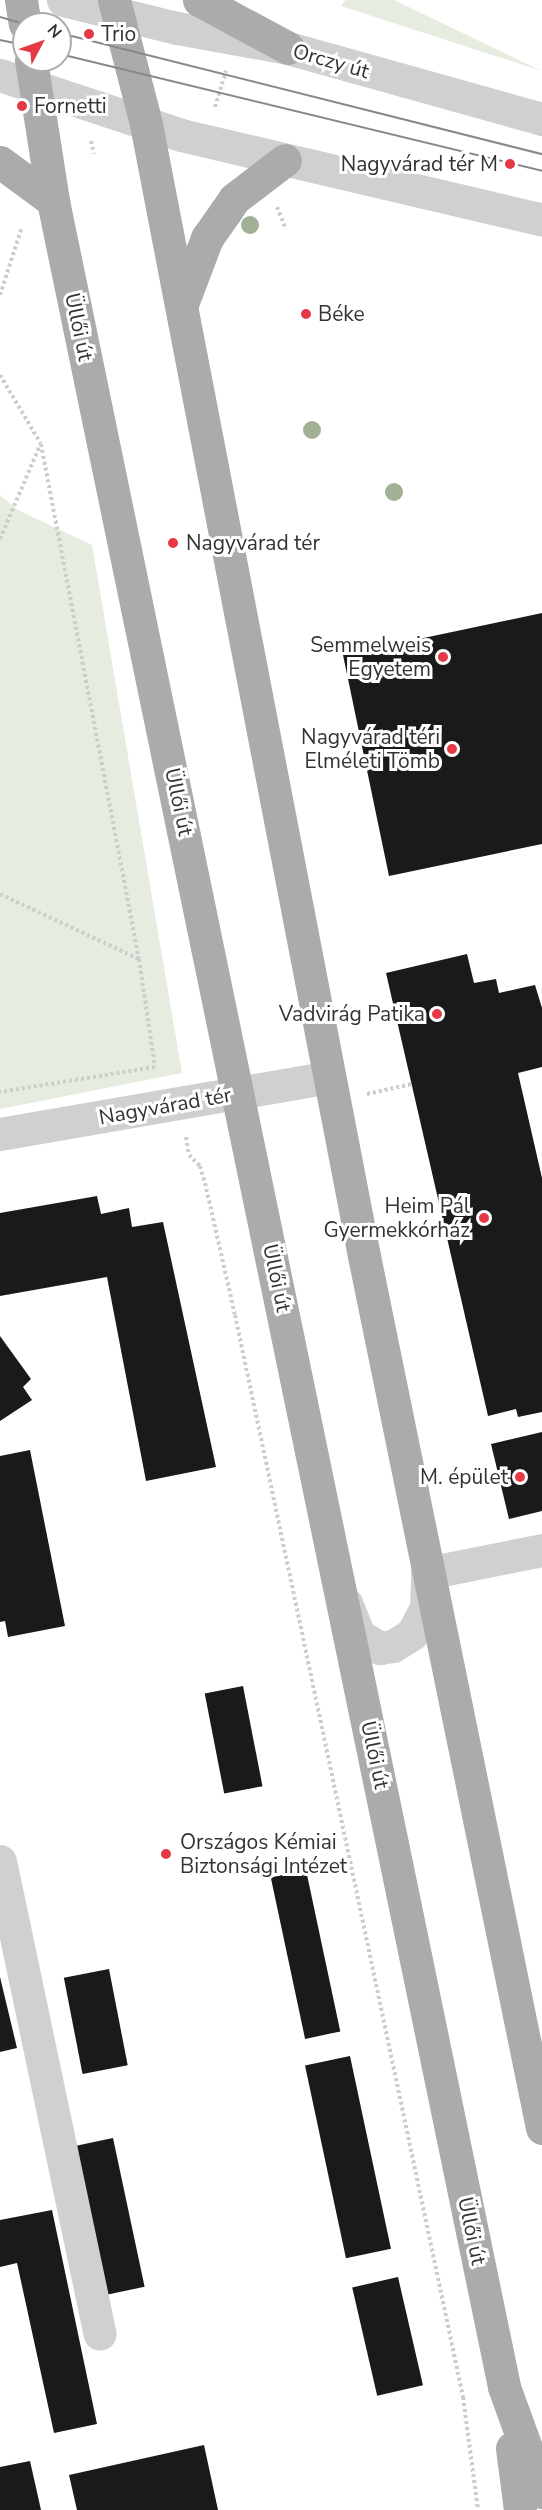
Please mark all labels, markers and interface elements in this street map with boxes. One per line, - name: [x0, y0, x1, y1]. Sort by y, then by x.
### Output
- north arrow: [12, 12, 72, 72]
- text: N: [42, 20, 66, 43]
- place label: Trio: [101, 21, 136, 47]
- marker: Trio: [82, 27, 96, 41]
- street label: Orczy út: [290, 38, 372, 84]
- place label: Fornetti: [34, 93, 107, 119]
- marker: Fornetti: [15, 99, 29, 113]
- place label: Nagyvárad tér M: [341, 151, 498, 177]
- marker: Nagyvárad tér M: [503, 157, 517, 171]
- street label: Üllői út: [60, 291, 98, 363]
- place label: Béke: [318, 301, 365, 327]
- marker: Béke: [299, 307, 313, 321]
- place label: Nagyvárad tér: [186, 530, 320, 556]
- marker: Nagyvárad tér: [164, 534, 182, 552]
- place label: Semmelweis Egyetem: [310, 632, 431, 682]
- marker: Semmelweis Egyetem: [436, 650, 450, 664]
- place label: Nagyvárad téri Elméleti Tömb: [301, 724, 440, 774]
- marker: Nagyvárad téri Elméleti Tömb: [445, 742, 459, 756]
- street label: Üllői út: [160, 766, 198, 838]
- place label: Vadvirág Patika: [279, 1001, 425, 1027]
- marker: Vadvirág Patika: [430, 1007, 444, 1021]
- street label: Nagyvárad tér: [97, 1082, 233, 1130]
- place label: Heim Pál Gyermekkórház: [324, 1193, 470, 1243]
- marker: Heim Pál Gyermekkórház: [475, 1209, 493, 1227]
- street label: Üllői út: [258, 1242, 296, 1314]
- place label: M. épület: [420, 1464, 508, 1490]
- marker: M. épület: [513, 1470, 527, 1484]
- street label: Üllői út: [356, 1719, 394, 1791]
- place label: Országos Kémiai Biztonsági Intézet: [180, 1829, 347, 1879]
- marker: Országos Kémiai Biztonsági Intézet: [157, 1845, 175, 1863]
- street label: Üllői út: [453, 2195, 491, 2267]

